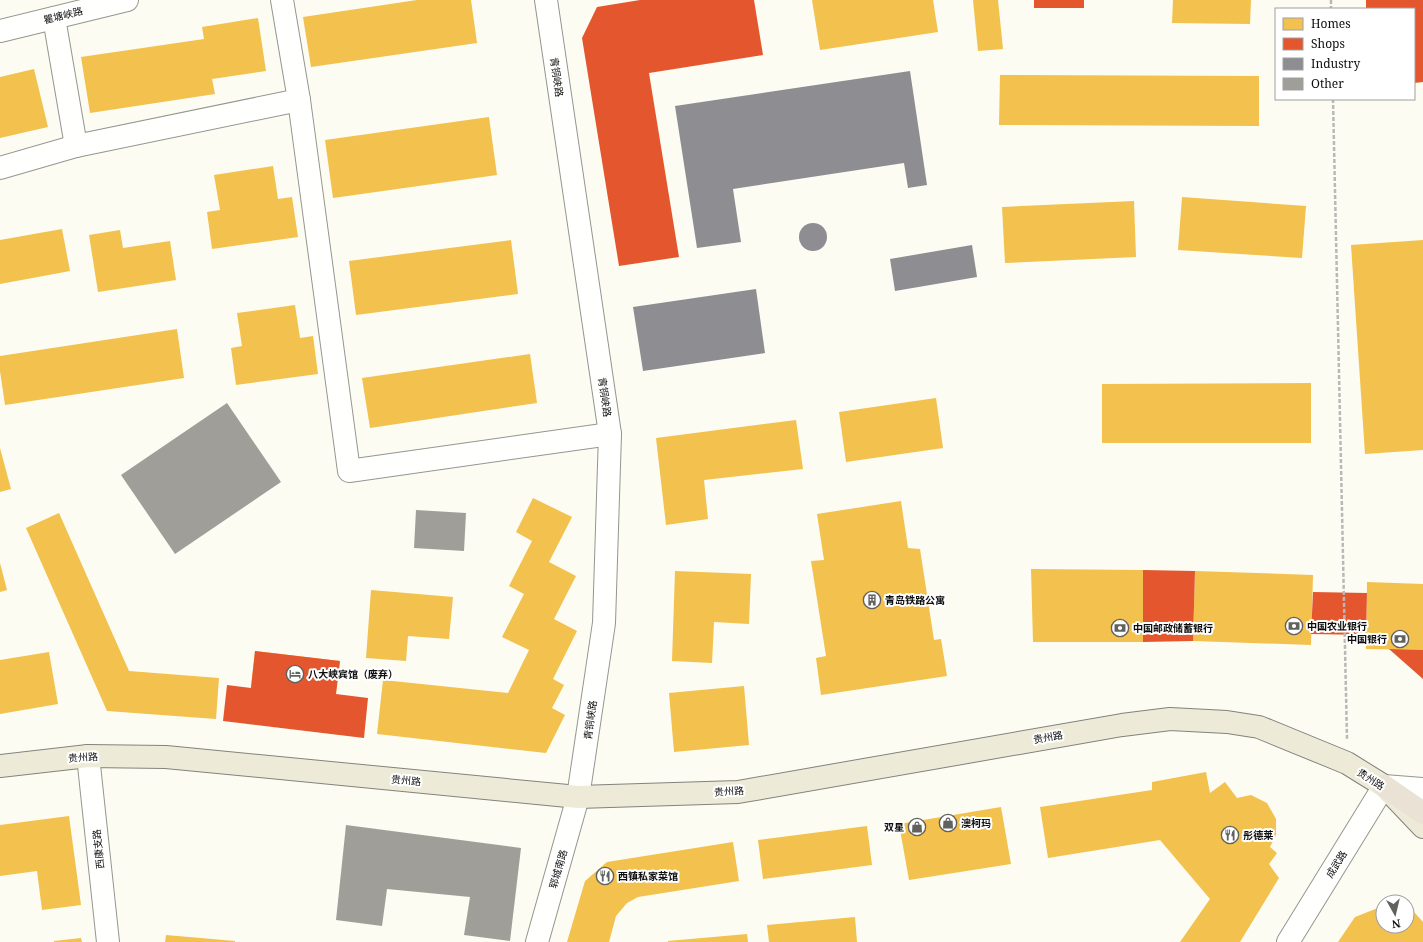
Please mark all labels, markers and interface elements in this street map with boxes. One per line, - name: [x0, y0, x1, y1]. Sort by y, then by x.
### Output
- street label: 瞿塘峡路: [42, 3, 84, 27]
- legend: [1275, 8, 1415, 100]
- text: Homes: [1311, 15, 1351, 32]
- text: Shops: [1311, 35, 1345, 52]
- text: Industry: [1311, 55, 1360, 72]
- street label: 青铜峡路: [547, 56, 567, 98]
- text: Other: [1311, 75, 1344, 92]
- street label: 青铜峡路: [595, 376, 615, 418]
- building icon: 青岛铁路公寓: [862, 590, 882, 610]
- place label: 青岛铁路公寓: [885, 593, 945, 607]
- bank icon: 中国农业银行: [1284, 616, 1304, 636]
- bank icon: 中国邮政储蓄银行: [1110, 618, 1130, 638]
- place label: 中国农业银行: [1307, 619, 1367, 633]
- place label: 中国邮政储蓄银行: [1133, 621, 1213, 635]
- bank icon: 中国银行: [1390, 629, 1410, 649]
- place label: 中国银行: [1347, 632, 1387, 646]
- hotel icon: 八大峡宾馆（废弃）: [285, 664, 305, 684]
- place label: 八大峡宾馆（废弃）: [308, 667, 398, 681]
- street label: 青铜峡路: [580, 699, 600, 741]
- street label: 贵州路: [1032, 728, 1064, 746]
- street label: 贵州路: [68, 749, 98, 765]
- street label: 贵州路: [1355, 765, 1387, 793]
- street label: 贵州路: [390, 772, 422, 788]
- street label: 贵州路: [714, 783, 744, 799]
- shop icon: 澳柯玛: [938, 813, 958, 833]
- place label: 澳柯玛: [961, 816, 991, 830]
- shop icon: 双星: [907, 817, 927, 837]
- place label: 双星: [884, 820, 904, 834]
- restaurant icon: 彤德莱: [1220, 825, 1240, 845]
- street label: 西康支路: [89, 828, 107, 870]
- place label: 彤德莱: [1243, 828, 1274, 842]
- street label: 郓城南路: [546, 848, 570, 890]
- street label: 成武路: [1322, 848, 1350, 880]
- restaurant icon: 西镇私家菜馆: [595, 866, 615, 886]
- place label: 西镇私家菜馆: [618, 869, 678, 883]
- north arrow: [1375, 894, 1415, 934]
- text: N: [1391, 916, 1402, 932]

